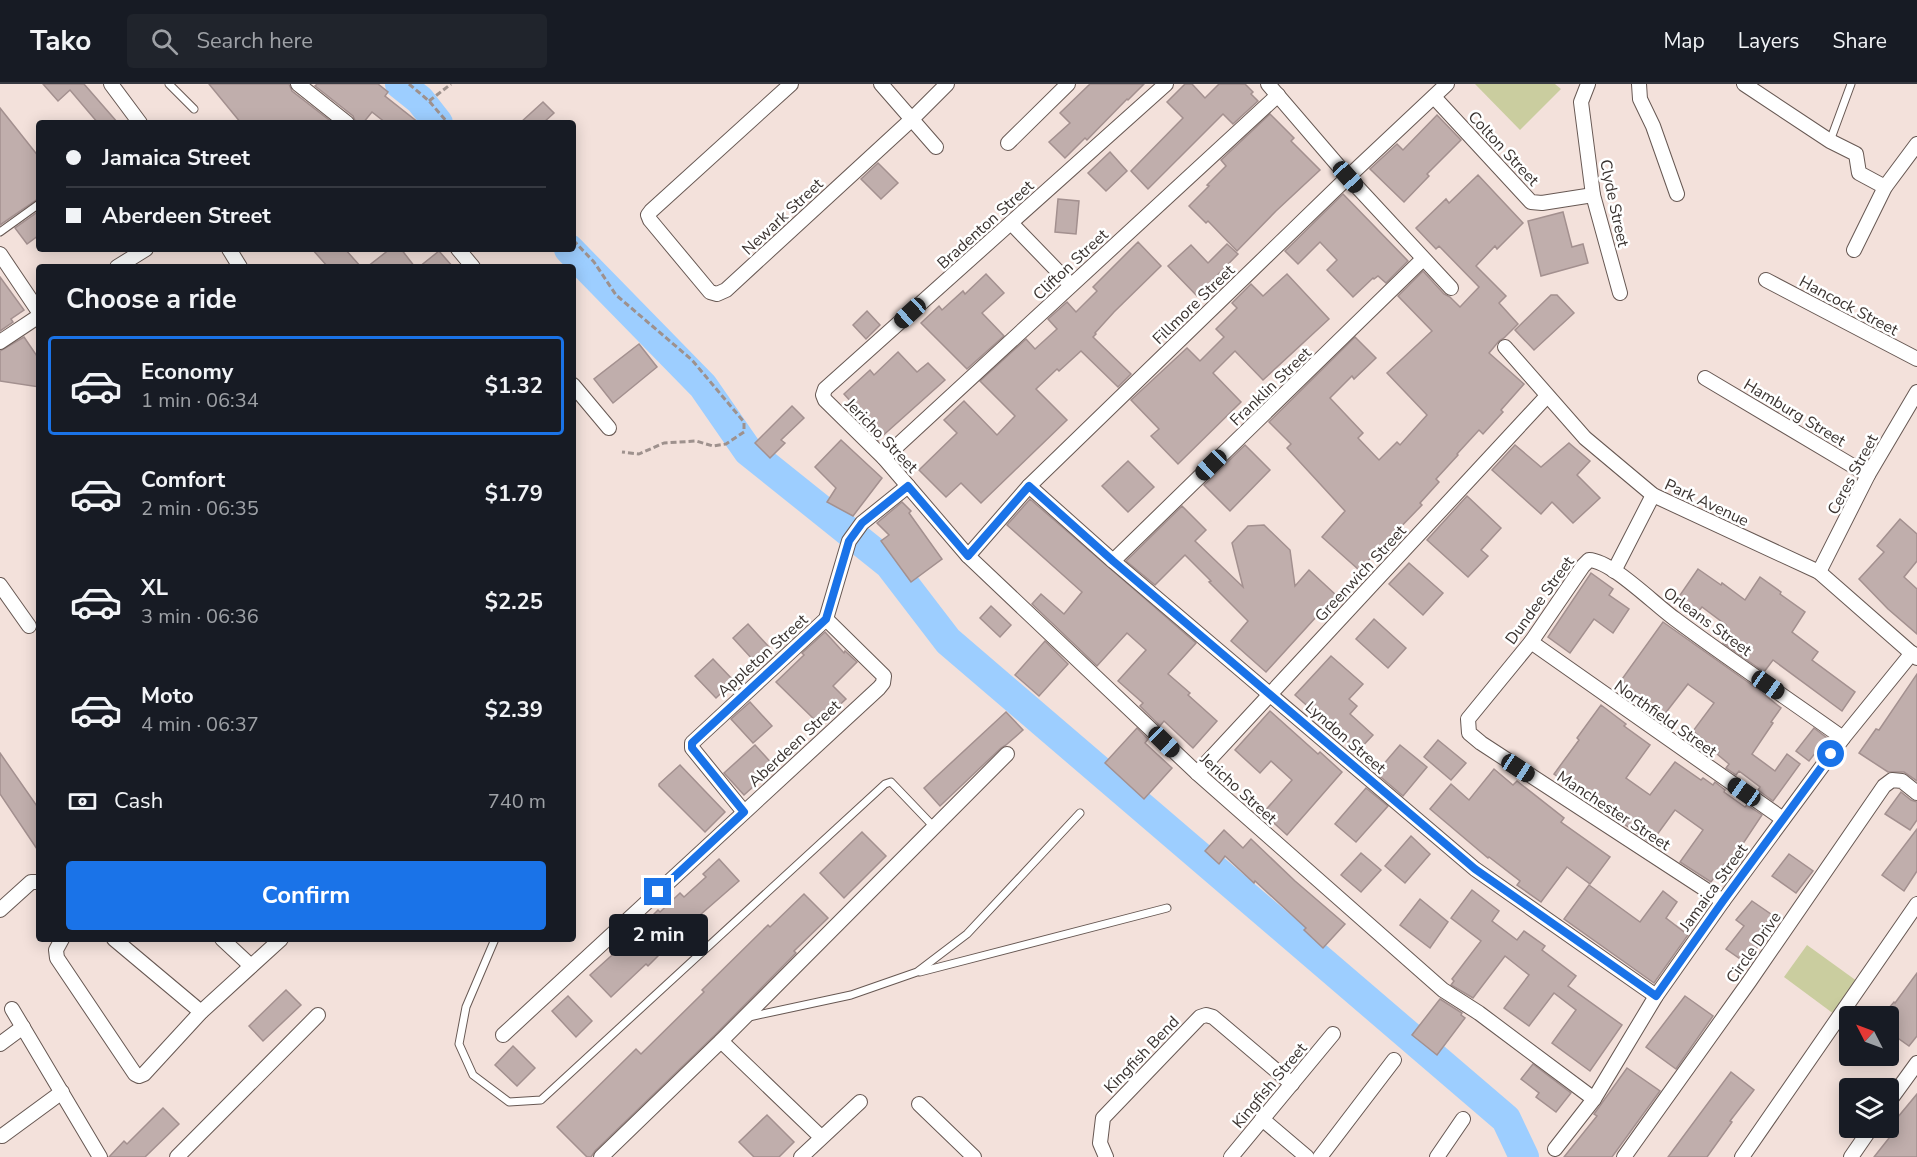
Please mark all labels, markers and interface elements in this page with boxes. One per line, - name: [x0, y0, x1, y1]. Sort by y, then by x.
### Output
- search box: [127, 14, 547, 68]
- text: Tako: [30, 22, 91, 60]
- icon: search: [148, 25, 181, 58]
- text: Search here: [196, 26, 313, 56]
- text: Map: [1663, 27, 1705, 55]
- text: Layers: [1738, 27, 1799, 55]
- text: Share: [1832, 27, 1887, 55]
- street label: Colton Street: [1463, 106, 1544, 191]
- text: Jamaica Street: [102, 143, 250, 173]
- street label: Clyde Street: [1594, 157, 1634, 249]
- car: [1329, 158, 1367, 196]
- street label: Newark Street: [737, 173, 828, 260]
- street label: Bradenton Street: [933, 175, 1039, 274]
- text: Aberdeen Street: [102, 201, 271, 231]
- street label: Clifton Street: [1028, 224, 1113, 305]
- street label: Fillmore Street: [1148, 260, 1240, 350]
- street label: Hancock Street: [1795, 271, 1902, 341]
- text: Choose a ride: [66, 281, 237, 318]
- car: [891, 294, 929, 332]
- street label: Franklin Street: [1225, 342, 1316, 431]
- text: Economy: [141, 357, 233, 387]
- icon: car: [69, 359, 123, 413]
- text: $1.32: [485, 371, 543, 401]
- street label: Hamburg Street: [1739, 374, 1850, 452]
- text: 1 min · 06:34: [141, 387, 259, 414]
- street label: Jericho Street: [839, 393, 923, 478]
- street label: Ceres Street: [1822, 430, 1884, 519]
- car: [1192, 446, 1230, 484]
- text: Comfort: [141, 465, 225, 495]
- icon: car: [69, 467, 123, 521]
- street label: Park Avenue: [1661, 474, 1752, 532]
- text: $1.79: [485, 479, 543, 509]
- text: 2 min · 06:35: [141, 495, 259, 522]
- street label: Greenwich Street: [1310, 520, 1412, 627]
- street label: Dundee Street: [1500, 552, 1580, 649]
- text: XL: [141, 573, 168, 603]
- icon: car: [69, 575, 123, 629]
- street label: Orleans Street: [1659, 582, 1756, 662]
- text: $2.25: [485, 587, 543, 617]
- text: 3 min · 06:36: [141, 603, 259, 630]
- street label: Appleton Street: [713, 609, 813, 702]
- car: [1748, 667, 1788, 703]
- street label: Northfield Street: [1610, 675, 1722, 763]
- text: Moto: [141, 681, 194, 711]
- icon: car: [69, 683, 123, 737]
- text: $2.39: [485, 695, 543, 725]
- street label: Aberdeen Street: [744, 695, 846, 792]
- street label: Lyndon Street: [1300, 697, 1391, 779]
- text: 4 min · 06:37: [141, 711, 259, 738]
- car: [1145, 723, 1183, 761]
- route start: [1817, 740, 1844, 767]
- street label: Jericho Street: [1194, 748, 1282, 829]
- car: [1498, 751, 1538, 785]
- street label: Manchester Street: [1552, 766, 1675, 856]
- car: [1724, 774, 1764, 810]
- icon: cash: [66, 785, 99, 818]
- text: Cash: [114, 786, 163, 816]
- text: 740 m: [488, 788, 546, 815]
- street label: Jamaica Street: [1674, 839, 1753, 937]
- button: Confirm: [66, 861, 546, 930]
- route end: [644, 878, 671, 905]
- street label: Circle Drive: [1721, 907, 1787, 988]
- callout: 2 min: [608, 913, 708, 955]
- text: 2 min: [633, 921, 684, 948]
- north arrow: [1839, 1006, 1899, 1066]
- map controls: [1839, 1006, 1899, 1138]
- street label: Kingfish Bend: [1099, 1011, 1184, 1098]
- street label: Kingfish Street: [1227, 1038, 1312, 1133]
- button: layers: [1839, 1078, 1899, 1138]

